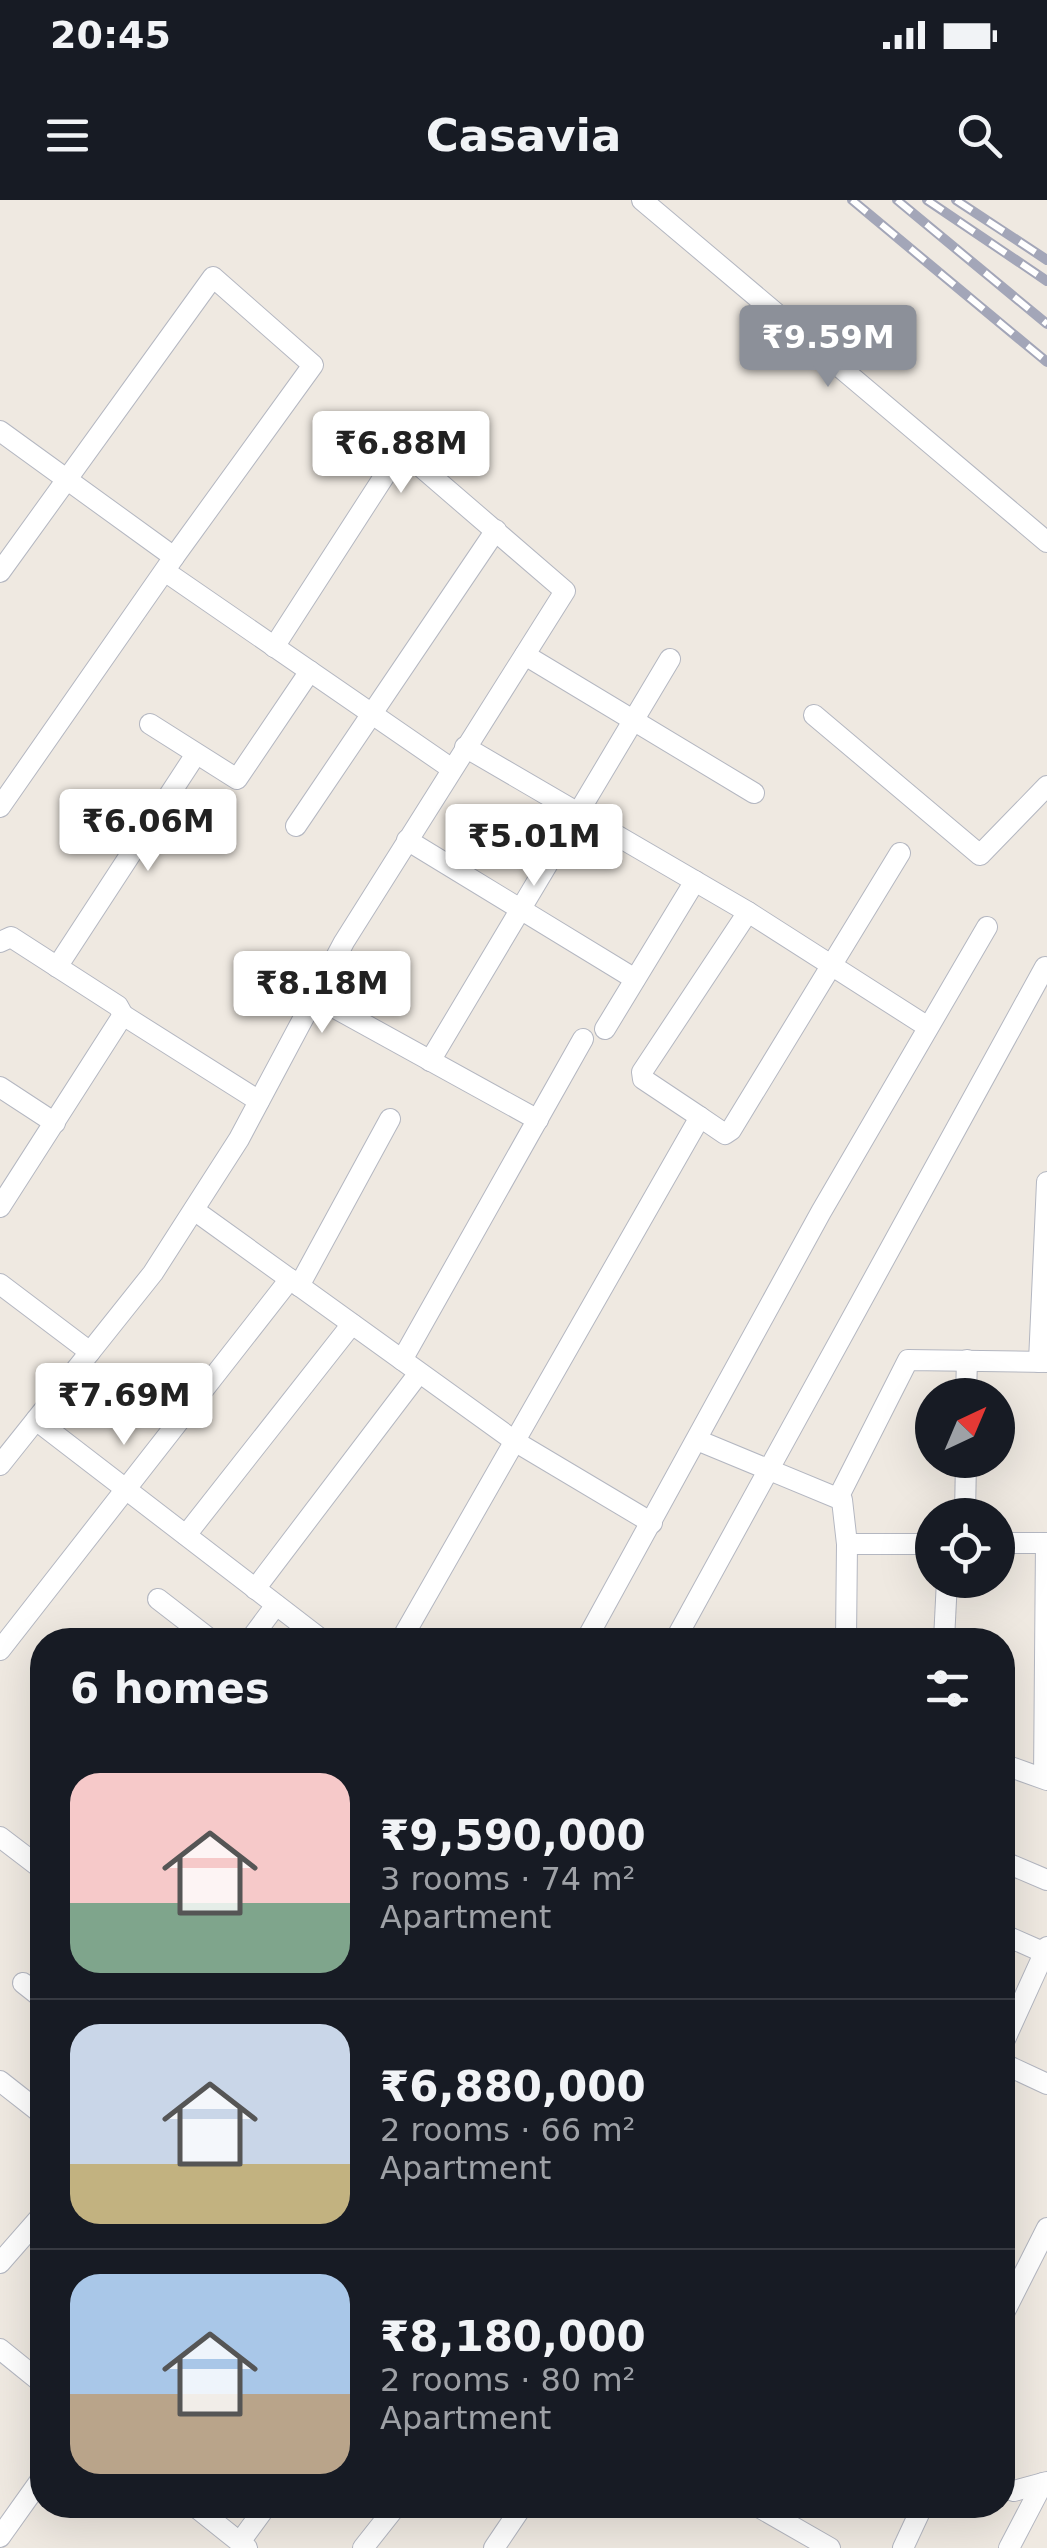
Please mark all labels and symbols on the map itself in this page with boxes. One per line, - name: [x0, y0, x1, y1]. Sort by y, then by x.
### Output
- pin: ₹9.59M: [747, 305, 909, 390]
- pin: ₹6.88M: [320, 411, 482, 496]
- pin: ₹6.06M: [67, 789, 229, 874]
- pin: ₹5.01M: [453, 804, 615, 889]
- pin: ₹8.18M: [241, 951, 403, 1036]
- pin: ₹7.69M: [43, 1363, 205, 1448]
- north arrow: [915, 1378, 1015, 1478]

